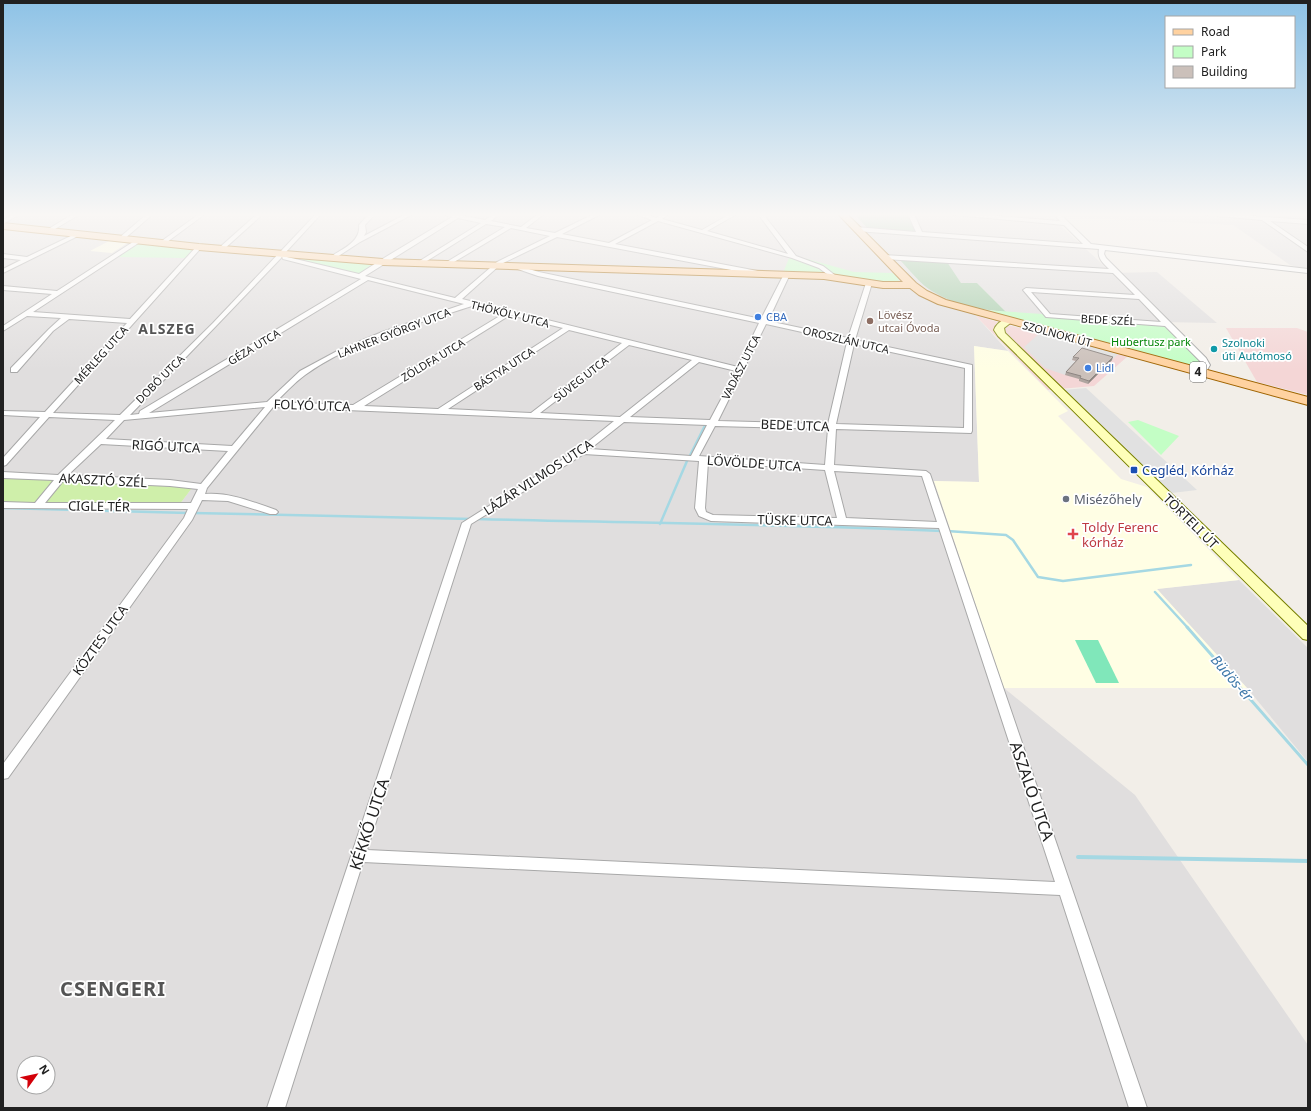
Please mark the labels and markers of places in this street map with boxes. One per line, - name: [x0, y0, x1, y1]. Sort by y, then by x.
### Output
- place label: Lövész utcai Óvoda: [878, 307, 940, 335]
- place label: CBA: [766, 309, 788, 324]
- marker: CBA: [753, 312, 763, 322]
- marker: Lövész utcai Óvoda: [865, 316, 875, 326]
- place label: Szolnoki úti Autómosó: [1222, 335, 1292, 363]
- marker: Szolnoki úti Autómosó: [1209, 344, 1219, 354]
- place label: Lidl: [1096, 360, 1114, 375]
- marker: Lidl: [1083, 363, 1093, 373]
- place label: Cegléd, Kórház: [1142, 461, 1234, 479]
- marker: Cegléd, Kórház: [1129, 465, 1139, 475]
- place label: Misézőhely: [1074, 490, 1142, 508]
- marker: Misézőhely: [1061, 494, 1071, 504]
- place label: Toldy Ferenc kórház: [1082, 518, 1158, 551]
- marker: Toldy Ferenc kórház: [1067, 528, 1079, 540]

